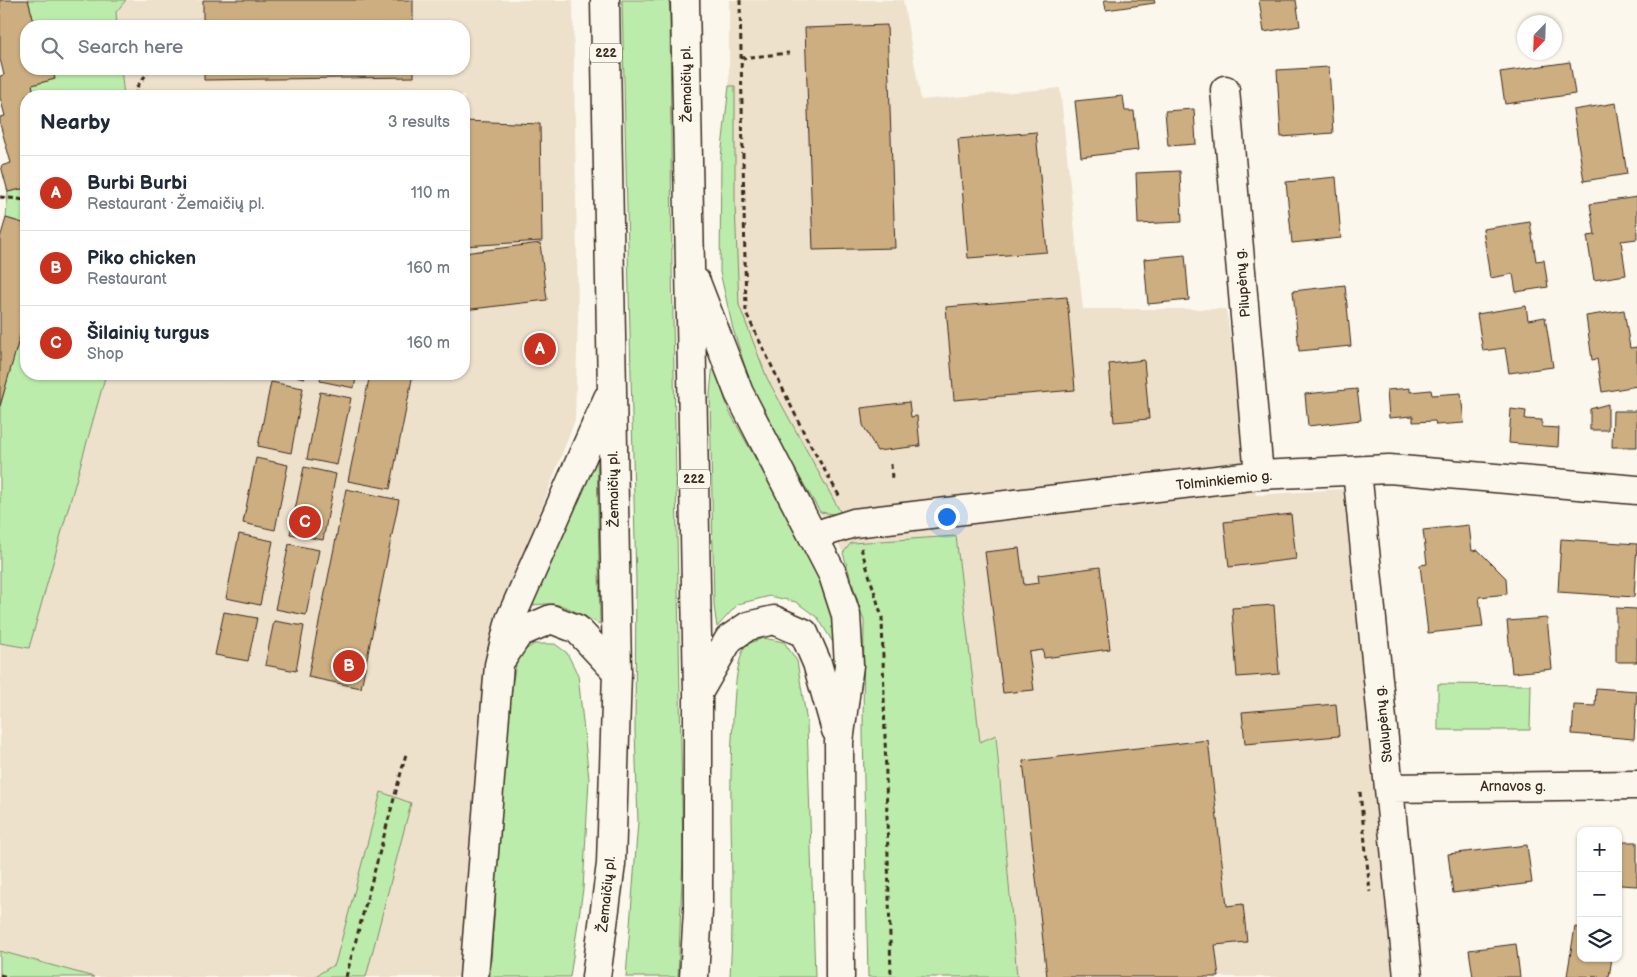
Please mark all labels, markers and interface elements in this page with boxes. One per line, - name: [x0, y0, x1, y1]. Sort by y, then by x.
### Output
- north arrow: [1517, 15, 1562, 60]
- search box: [20, 20, 470, 75]
- icon: search: [38, 34, 66, 62]
- text: Search here: [78, 36, 183, 59]
- road number: 222: [590, 44, 622, 62]
- street label: Žemaičių pl.: [676, 45, 696, 123]
- text: Nearby: [40, 110, 110, 135]
- text: 3 results: [388, 113, 450, 132]
- text: Burbi Burbi: [87, 172, 187, 195]
- text: A: [51, 184, 61, 203]
- text: 110 m: [411, 184, 450, 203]
- text: Restaurant · Žemaičių pl.: [87, 195, 264, 214]
- text: Piko chicken: [87, 247, 196, 270]
- street label: Pilupėnų g.: [1231, 247, 1254, 318]
- text: B: [50, 259, 62, 278]
- text: 160 m: [407, 259, 450, 278]
- text: Restaurant: [87, 270, 167, 289]
- text: Šilainių turgus: [87, 322, 209, 345]
- pin: A: [524, 330, 556, 368]
- text: C: [50, 334, 62, 353]
- text: 160 m: [407, 334, 450, 353]
- text: Shop: [87, 345, 124, 364]
- street label: Žemaičių pl.: [603, 450, 623, 528]
- street label: Tolminkiemio g.: [1175, 467, 1273, 494]
- road number: 222: [678, 469, 710, 488]
- pin: C: [289, 503, 321, 541]
- your location: [934, 504, 960, 530]
- pin: B: [333, 647, 365, 685]
- street label: Stalupėnų g.: [1371, 684, 1396, 763]
- street label: Arnavos g.: [1480, 778, 1546, 795]
- map controls: [1577, 827, 1622, 962]
- button: +: [1577, 827, 1622, 872]
- street label: Žemaičių pl.: [593, 855, 619, 934]
- button: −: [1577, 872, 1622, 917]
- button: layers: [1577, 917, 1622, 962]

